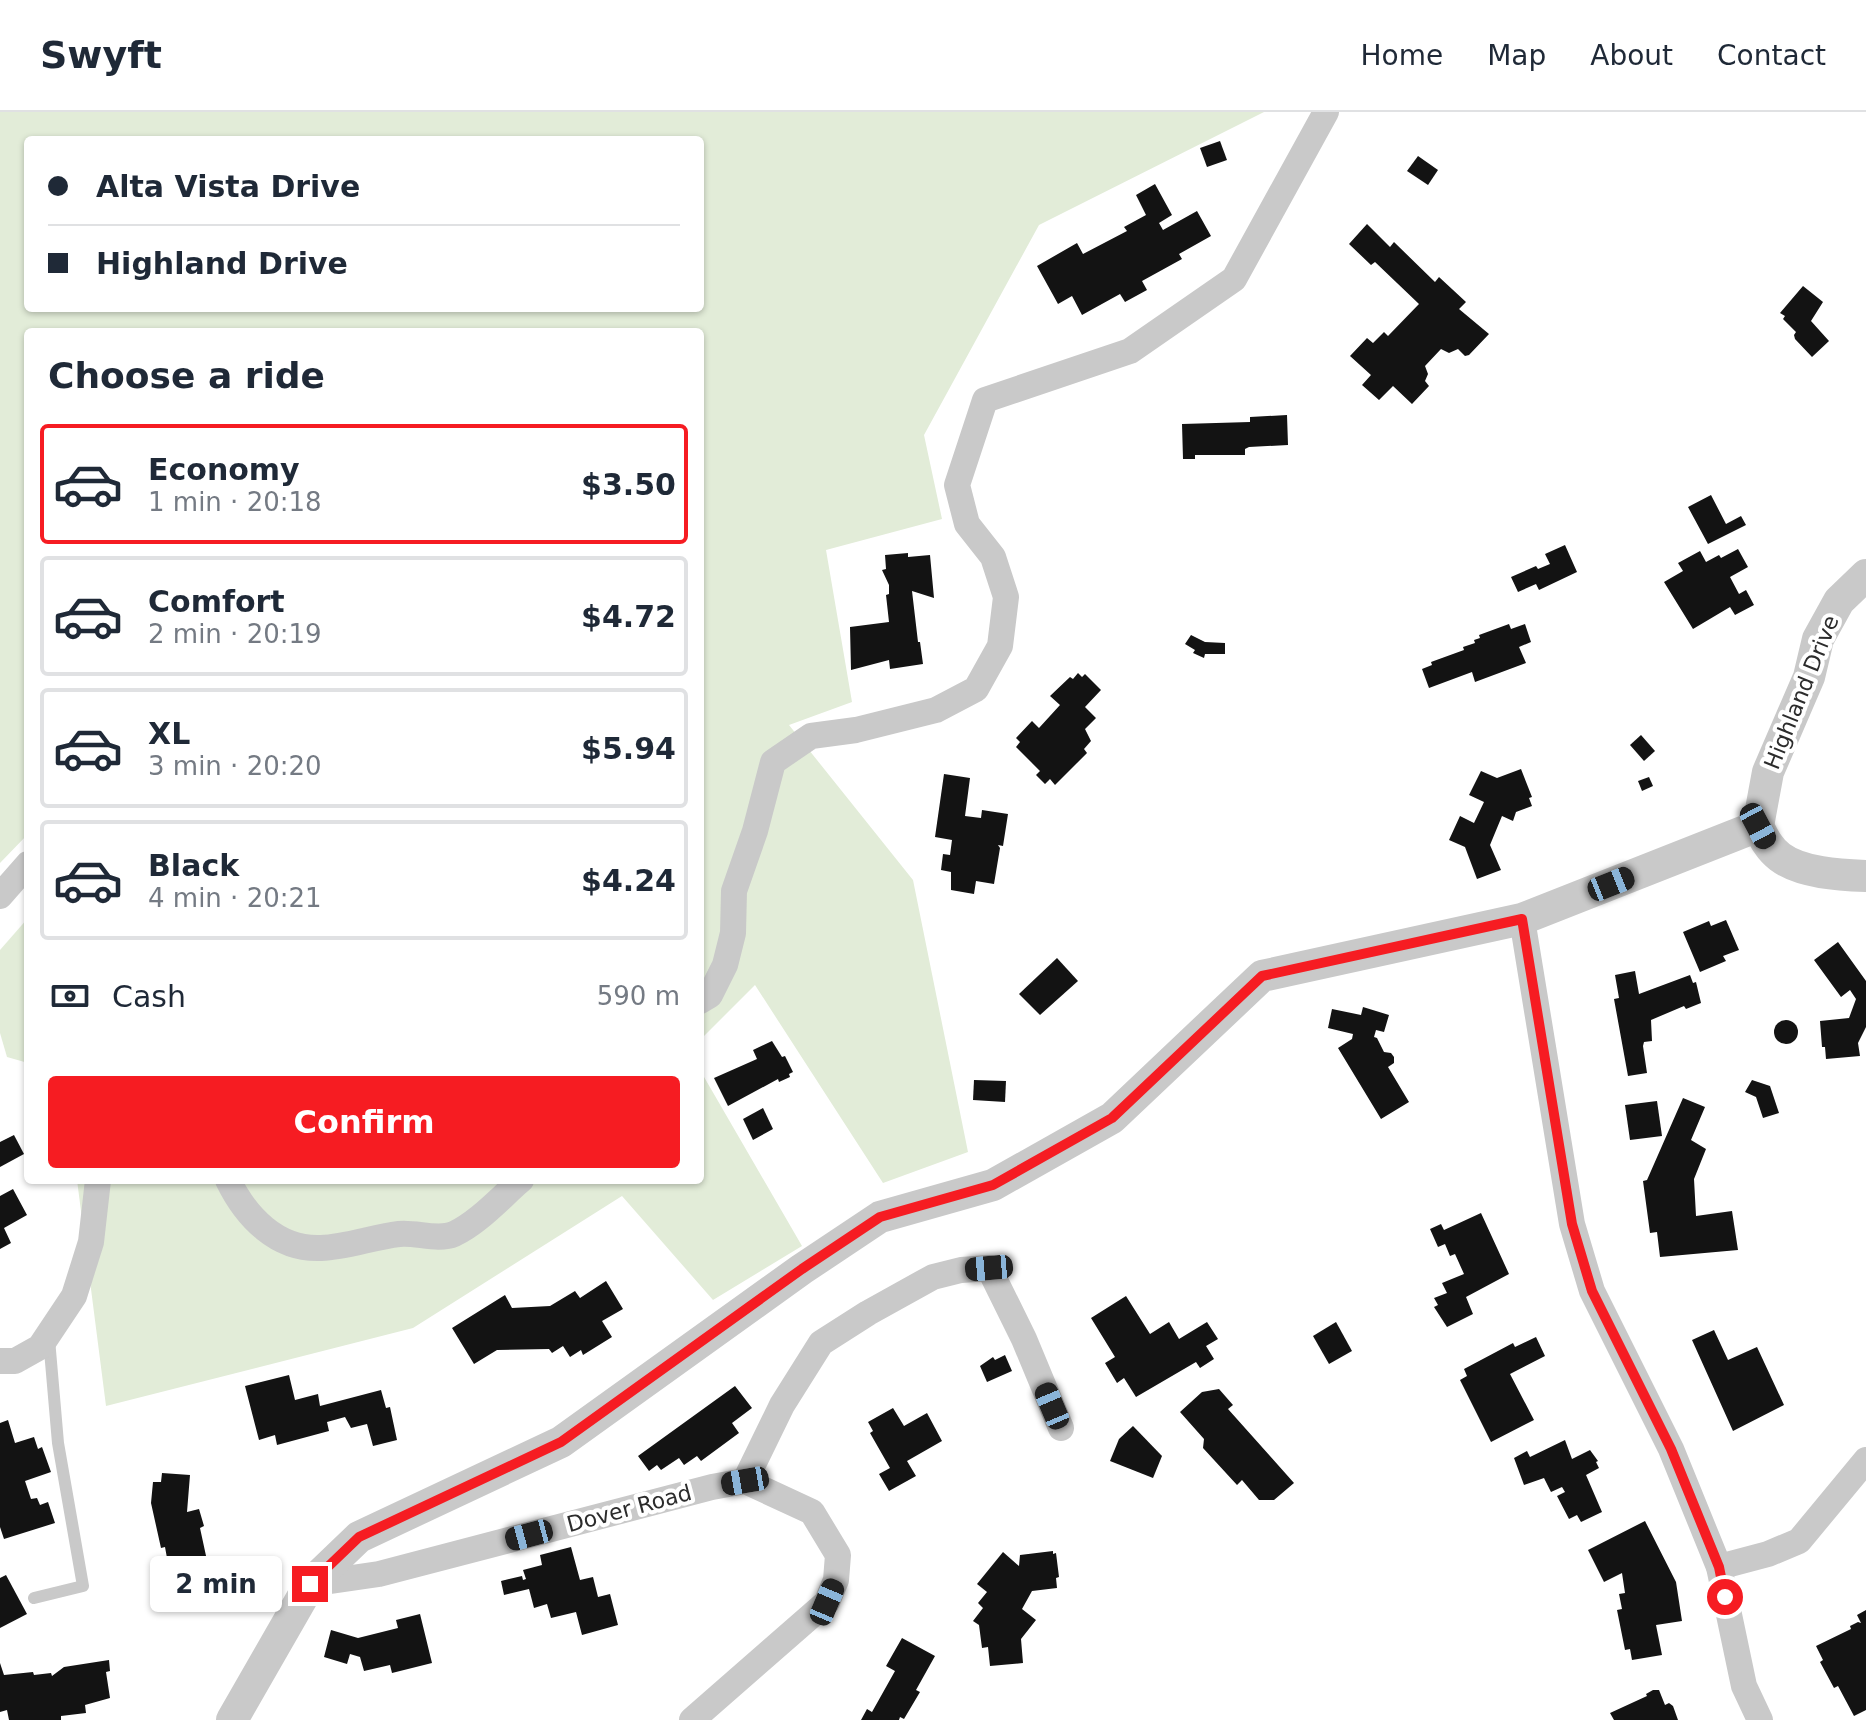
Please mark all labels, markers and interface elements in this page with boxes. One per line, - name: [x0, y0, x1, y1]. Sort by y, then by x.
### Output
- text: Swyft: [40, 33, 162, 77]
- text: Home: [1360, 39, 1443, 72]
- text: Map: [1487, 39, 1546, 72]
- text: About: [1590, 39, 1673, 72]
- text: Contact: [1717, 39, 1826, 72]
- text: Alta Vista Drive: [96, 169, 360, 204]
- text: Highland Drive: [96, 246, 348, 281]
- text: Choose a ride: [48, 355, 325, 396]
- icon: car: [52, 448, 124, 520]
- text: Economy: [148, 452, 300, 487]
- text: $3.50: [581, 467, 676, 502]
- text: 1 min · 20:18: [148, 487, 322, 517]
- icon: car: [52, 580, 124, 652]
- text: Comfort: [148, 584, 285, 619]
- text: $4.72: [581, 599, 676, 634]
- street label: Highland Drive: [1759, 612, 1844, 773]
- text: 2 min · 20:19: [148, 619, 322, 649]
- icon: car: [52, 712, 124, 784]
- text: XL: [148, 716, 190, 751]
- text: $5.94: [581, 731, 676, 766]
- text: 3 min · 20:20: [148, 751, 322, 781]
- car: [1736, 799, 1780, 853]
- icon: car: [52, 844, 124, 916]
- text: Black: [148, 848, 239, 883]
- text: $4.24: [581, 863, 676, 898]
- car: [1584, 864, 1638, 904]
- text: 4 min · 20:21: [148, 883, 322, 913]
- icon: cash: [48, 974, 92, 1018]
- text: Cash: [112, 979, 186, 1014]
- text: 590 m: [597, 981, 680, 1011]
- button: Confirm: [48, 1076, 680, 1168]
- car: [964, 1254, 1014, 1282]
- car: [1032, 1379, 1072, 1433]
- car: [719, 1465, 771, 1497]
- street label: Dover Road: [564, 1480, 694, 1537]
- car: [503, 1517, 555, 1553]
- callout: 2 min: [150, 1556, 282, 1612]
- route end: [292, 1566, 328, 1602]
- text: 2 min: [175, 1569, 257, 1599]
- car: [807, 1575, 847, 1629]
- route start: [1707, 1579, 1743, 1615]

